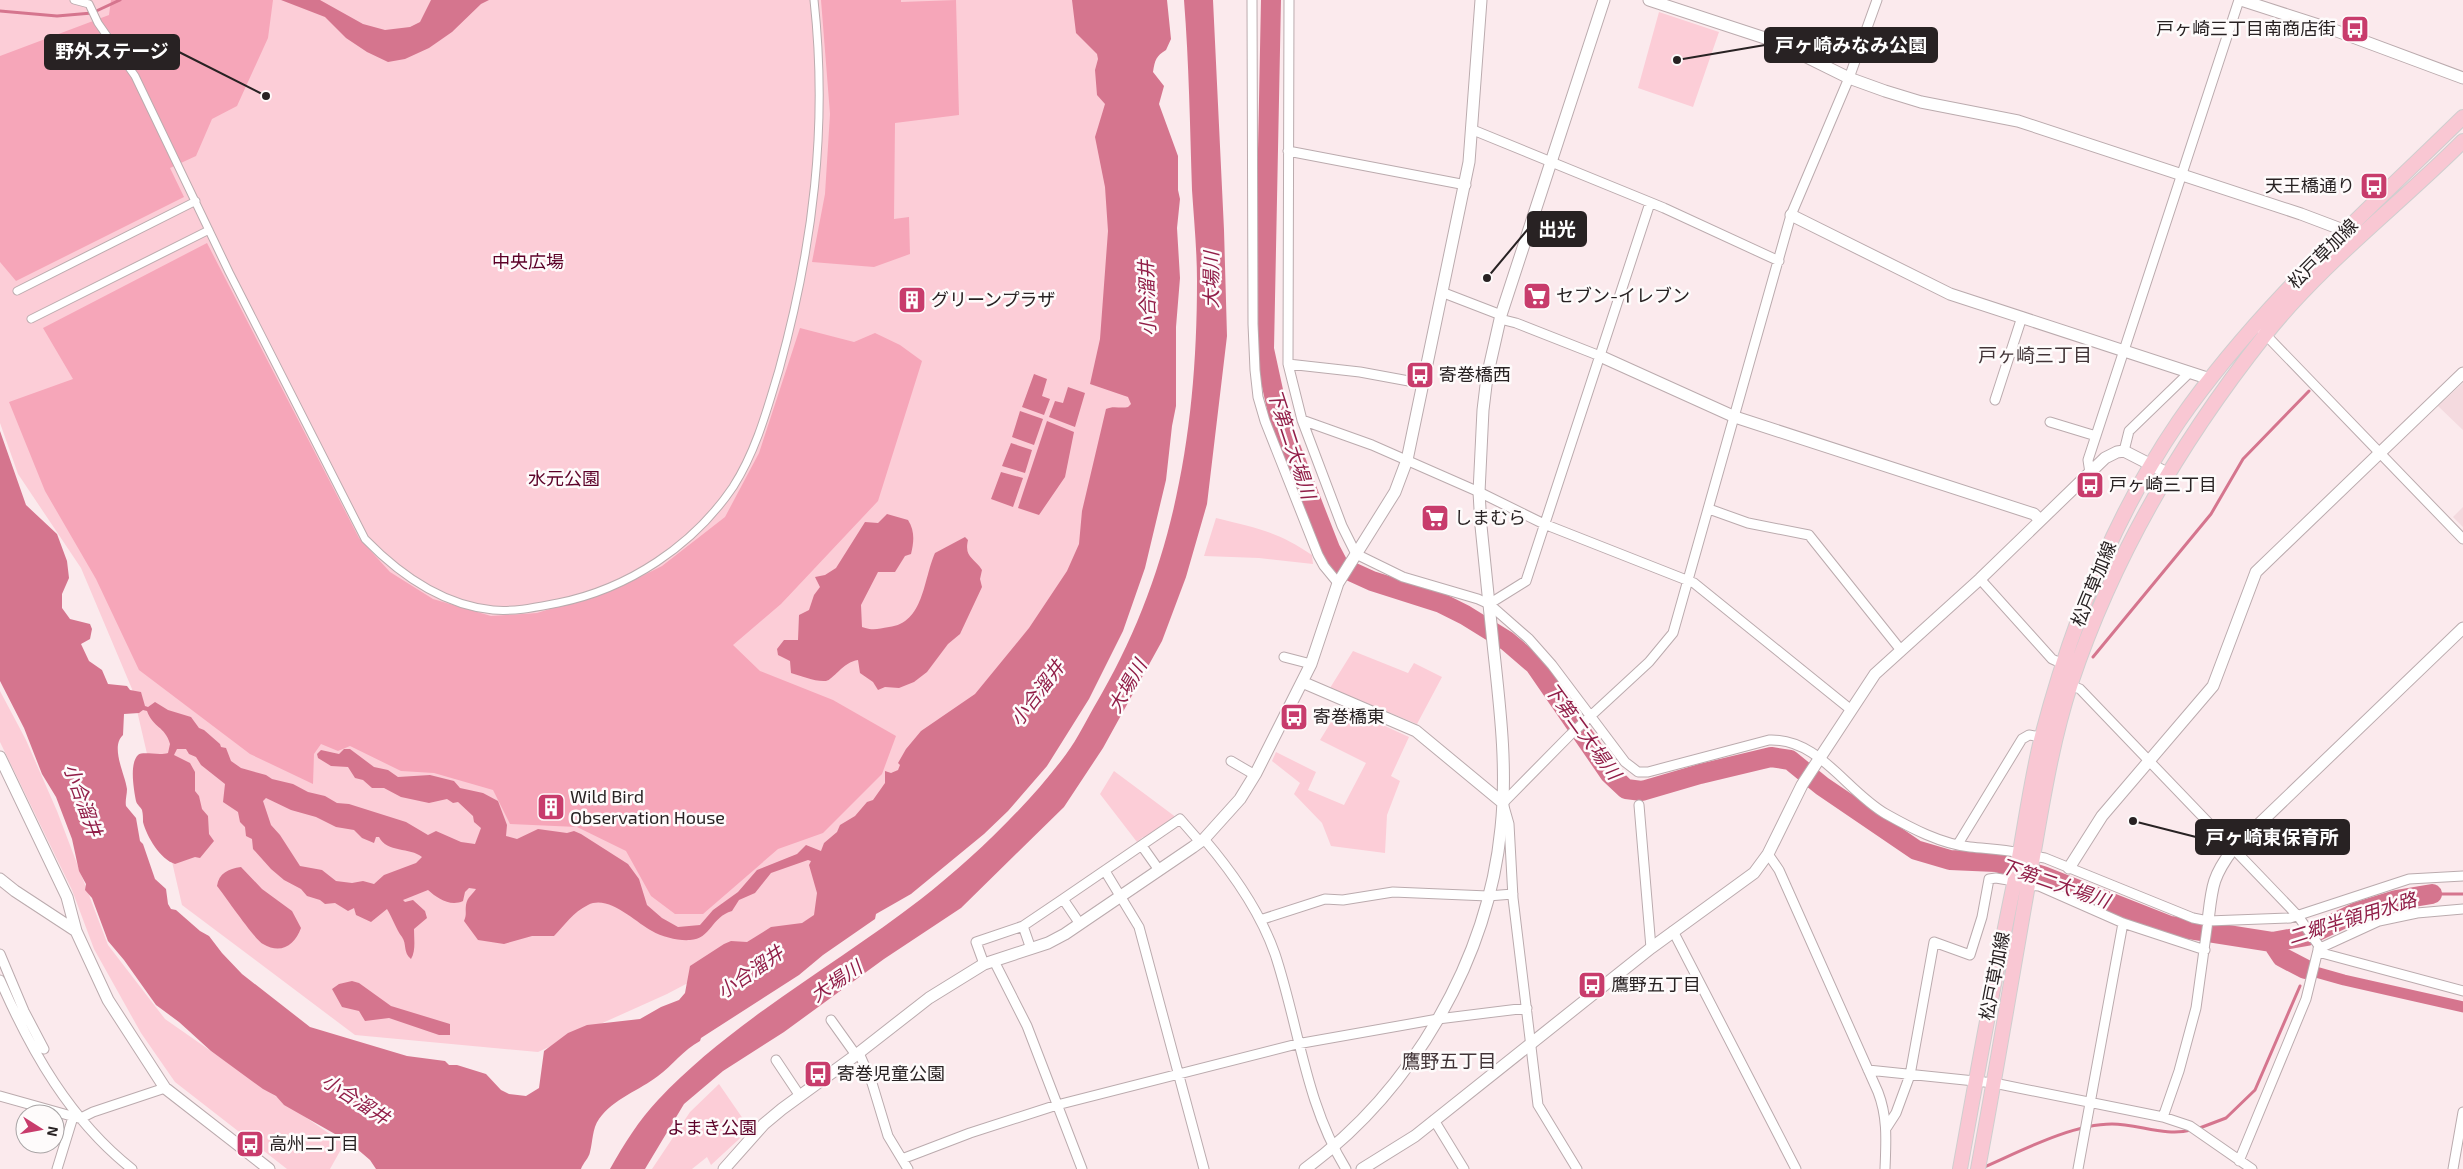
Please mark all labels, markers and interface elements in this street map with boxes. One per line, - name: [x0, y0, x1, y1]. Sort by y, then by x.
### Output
- bus stop icon: 戸ヶ崎三丁目南商店街: [2340, 14, 2370, 44]
- place label: 戸ヶ崎三丁目南商店街: [2156, 17, 2336, 39]
- callout: 戸ヶ崎みなみ公園: [1765, 28, 1937, 62]
- text: 戸ヶ崎みなみ公園: [1775, 33, 1927, 56]
- callout: 野外ステージ: [45, 35, 179, 69]
- text: 野外ステージ: [55, 39, 169, 62]
- bus stop icon: 天王橋通り: [2359, 171, 2389, 201]
- place label: 天王橋通り: [2265, 174, 2355, 196]
- callout: 出光: [1528, 212, 1586, 246]
- street label: 松戸草加線: [2283, 214, 2362, 293]
- text: 出光: [1538, 217, 1576, 240]
- park label: 中央広場: [492, 250, 564, 272]
- water label: 大場川: [1199, 250, 1222, 309]
- water label: 小合溜井: [1134, 258, 1159, 336]
- supermarket icon: セブン-イレブン: [1522, 281, 1552, 311]
- place label: セブン-イレブン: [1556, 284, 1690, 306]
- building icon: グリーンプラザ: [897, 285, 927, 315]
- place label: グリーンプラザ: [931, 288, 1056, 310]
- district label: 戸ヶ崎三丁目: [1978, 343, 2092, 366]
- bus stop icon: 寄巻橋西: [1405, 360, 1435, 390]
- place label: 寄巻橋西: [1439, 363, 1511, 385]
- water label: 下第二大場川: [1264, 386, 1322, 504]
- park label: 水元公園: [528, 467, 600, 489]
- bus stop icon: 戸ヶ崎三丁目: [2075, 470, 2105, 500]
- place label: 戸ヶ崎三丁目: [2109, 473, 2217, 495]
- supermarket icon: しまむら: [1420, 503, 1450, 533]
- place label: しまむら: [1454, 506, 1526, 528]
- street label: 松戸草加線: [2066, 538, 2120, 629]
- water label: 小合溜井: [1005, 654, 1070, 730]
- water label: 大場川: [1102, 654, 1152, 716]
- water label: 下第二大場川: [1541, 678, 1627, 785]
- bus stop icon: 寄巻橋東: [1279, 702, 1309, 732]
- place label: 寄巻橋東: [1313, 705, 1385, 727]
- water label: 小合溜井: [60, 760, 108, 841]
- place label: Wild Bird Observation House: [570, 785, 725, 828]
- building icon: Wild Bird Observation House: [536, 792, 566, 822]
- callout: 戸ヶ崎東保育所: [2196, 820, 2349, 854]
- text: 戸ヶ崎東保育所: [2205, 825, 2339, 848]
- water label: 下第二大場川: [1998, 853, 2115, 913]
- water label: 二郷半領用水路: [2285, 886, 2421, 948]
- street label: 松戸草加線: [1975, 930, 2013, 1022]
- water label: 小合溜井: [712, 939, 789, 1003]
- water label: 大場川: [806, 954, 867, 1006]
- bus stop icon: 鷹野五丁目: [1577, 970, 1607, 1000]
- place label: 鷹野五丁目: [1611, 973, 1701, 995]
- district label: 鷹野五丁目: [1401, 1049, 1497, 1072]
- bus stop icon: 寄巻児童公園: [803, 1059, 833, 1089]
- place label: 寄巻児童公園: [837, 1062, 945, 1084]
- water label: 小合溜井: [318, 1068, 396, 1130]
- north arrow: [15, 1104, 65, 1154]
- park label: よまき公園: [667, 1116, 757, 1138]
- text: N: [44, 1125, 63, 1138]
- bus stop icon: 高州二丁目: [235, 1129, 265, 1159]
- place label: 高州二丁目: [269, 1132, 359, 1154]

